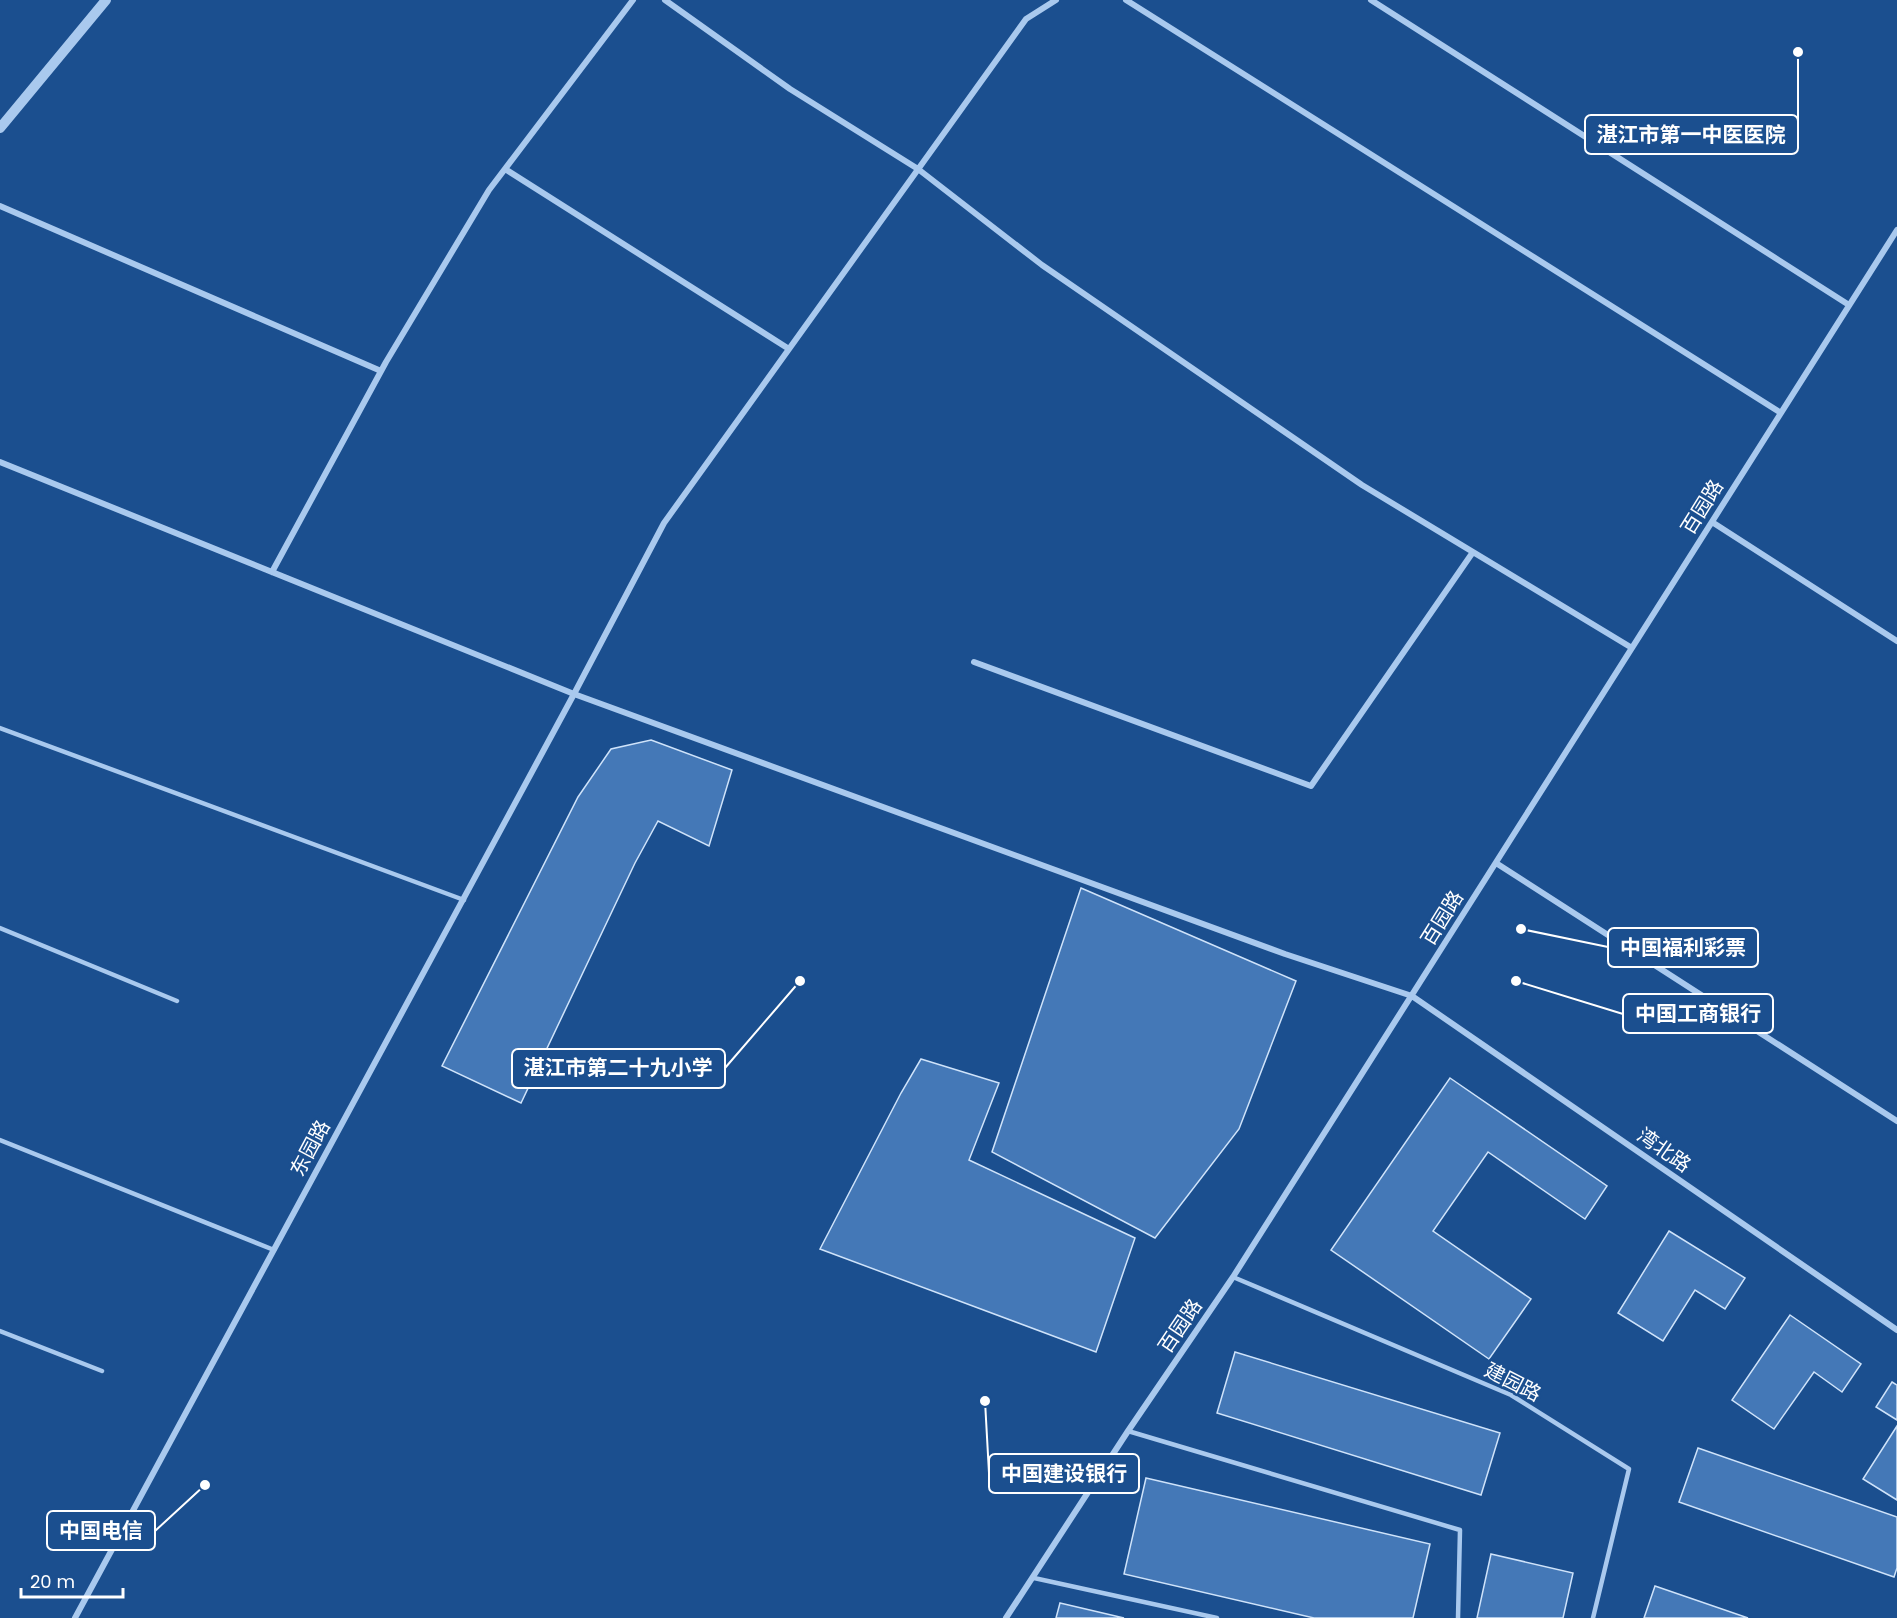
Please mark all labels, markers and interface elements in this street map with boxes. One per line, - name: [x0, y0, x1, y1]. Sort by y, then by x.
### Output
- callout: 湛江市第一中医医院: [1585, 115, 1798, 154]
- text: 湛江市第一中医医院: [1597, 120, 1786, 149]
- street label: 百园路: [1674, 474, 1730, 540]
- street label: 百园路: [1414, 885, 1470, 951]
- callout: 中国福利彩票: [1608, 928, 1758, 967]
- text: 中国福利彩票: [1620, 933, 1746, 962]
- callout: 中国工商银行: [1623, 994, 1773, 1033]
- text: 中国工商银行: [1635, 999, 1761, 1028]
- callout: 湛江市第二十九小学: [512, 1049, 725, 1088]
- text: 湛江市第二十九小学: [524, 1053, 713, 1082]
- street label: 东园路: [284, 1115, 336, 1181]
- street label: 湾北路: [1631, 1121, 1697, 1179]
- street label: 百园路: [1152, 1293, 1208, 1359]
- street label: 建园路: [1480, 1356, 1546, 1408]
- callout: 中国建设银行: [989, 1454, 1139, 1493]
- text: 中国建设银行: [1001, 1459, 1127, 1488]
- callout: 中国电信: [47, 1511, 155, 1550]
- text: 中国电信: [59, 1516, 143, 1545]
- scale bar: [21, 1561, 123, 1599]
- text: 20 m: [30, 1569, 75, 1594]

